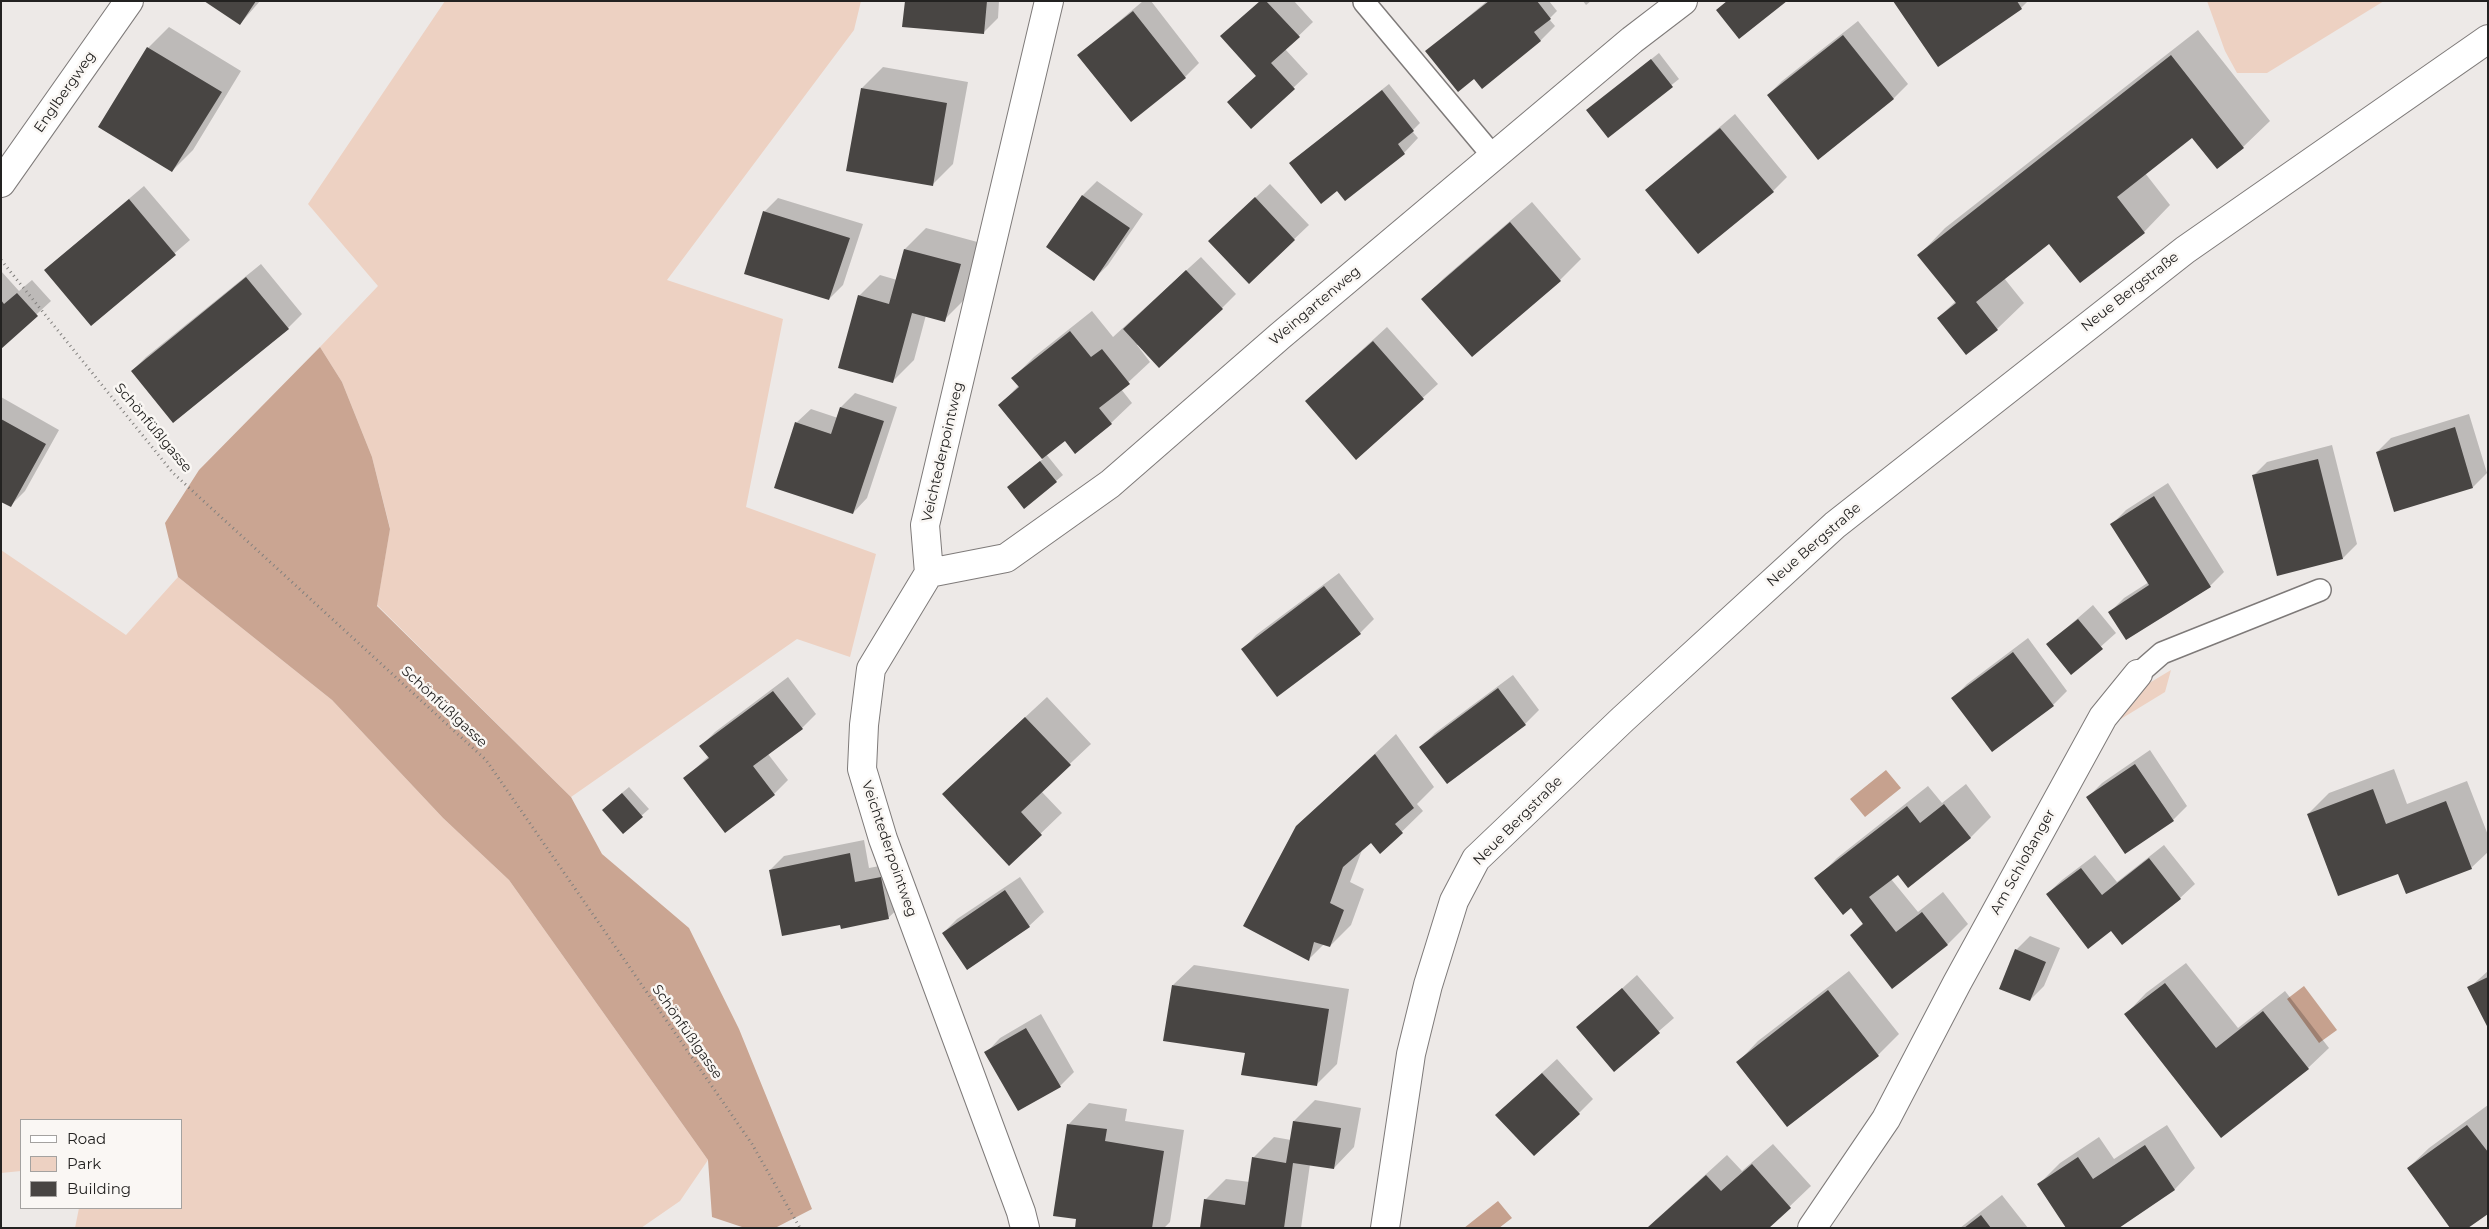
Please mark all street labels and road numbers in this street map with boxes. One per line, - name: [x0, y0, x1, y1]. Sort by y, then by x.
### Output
- street label: Englbergweg: [31, 48, 99, 136]
- street label: Neue Bergstraße: [2078, 249, 2182, 335]
- street label: Weingartenweg: [1266, 263, 1364, 349]
- street label: Schönfüßlgasse: [111, 380, 195, 476]
- street label: Veichtederpointweg: [919, 380, 967, 524]
- street label: Neue Bergstraße: [1764, 500, 1864, 590]
- street label: Schönfüßlgasse: [398, 663, 490, 751]
- street label: Neue Bergstraße: [1470, 773, 1566, 869]
- street label: Veichtederpointweg: [858, 779, 920, 919]
- street label: Am Schloßanger: [1987, 806, 2059, 918]
- street label: Schönfüßlgasse: [648, 982, 726, 1082]

